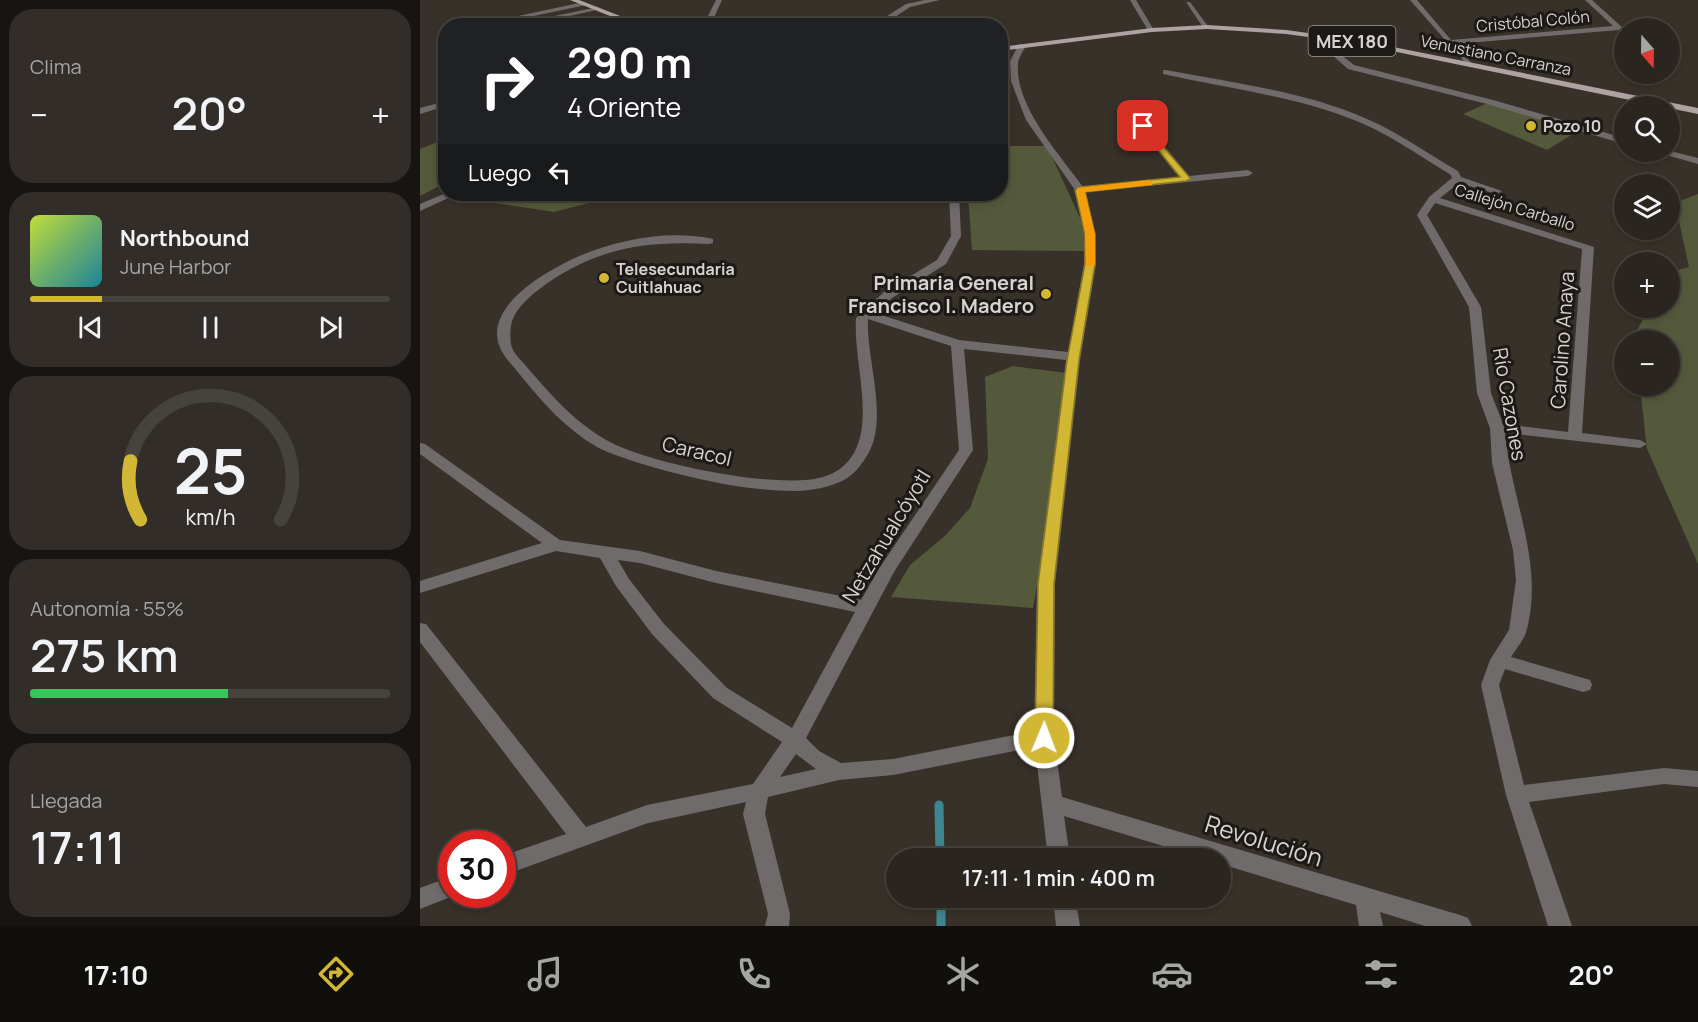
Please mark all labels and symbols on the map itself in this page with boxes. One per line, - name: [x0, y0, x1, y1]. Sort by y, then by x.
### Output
- street label: Cristóbal Colón: [1475, 5, 1591, 37]
- north arrow: [1614, 18, 1680, 84]
- road number: MEX 180: [1308, 26, 1396, 56]
- street label: Venustiano Carranza: [1419, 30, 1573, 80]
- pin: [1117, 100, 1168, 151]
- place label: Pozo 10: [1543, 115, 1601, 137]
- marker: Pozo 10: [1524, 119, 1538, 133]
- street label: Callejón Carballo: [1452, 178, 1578, 236]
- place label: Telesecundaria Cuitlahuac: [616, 258, 735, 298]
- place label: Primaria General Francisco I. Madero: [848, 269, 1034, 319]
- street label: Carolino Anaya: [1544, 270, 1580, 410]
- marker: Telesecundaria Cuitlahuac: [597, 271, 611, 285]
- marker: Primaria General Francisco I. Madero: [1039, 287, 1053, 301]
- street label: Río Cazones: [1487, 345, 1533, 463]
- street label: Caracol: [660, 430, 734, 472]
- street label: Netzahualcóyotl: [836, 464, 936, 608]
- position arrow: [1012, 706, 1076, 770]
- street label: Revolución: [1201, 806, 1327, 874]
- speed limit sign: 30: [438, 830, 516, 908]

